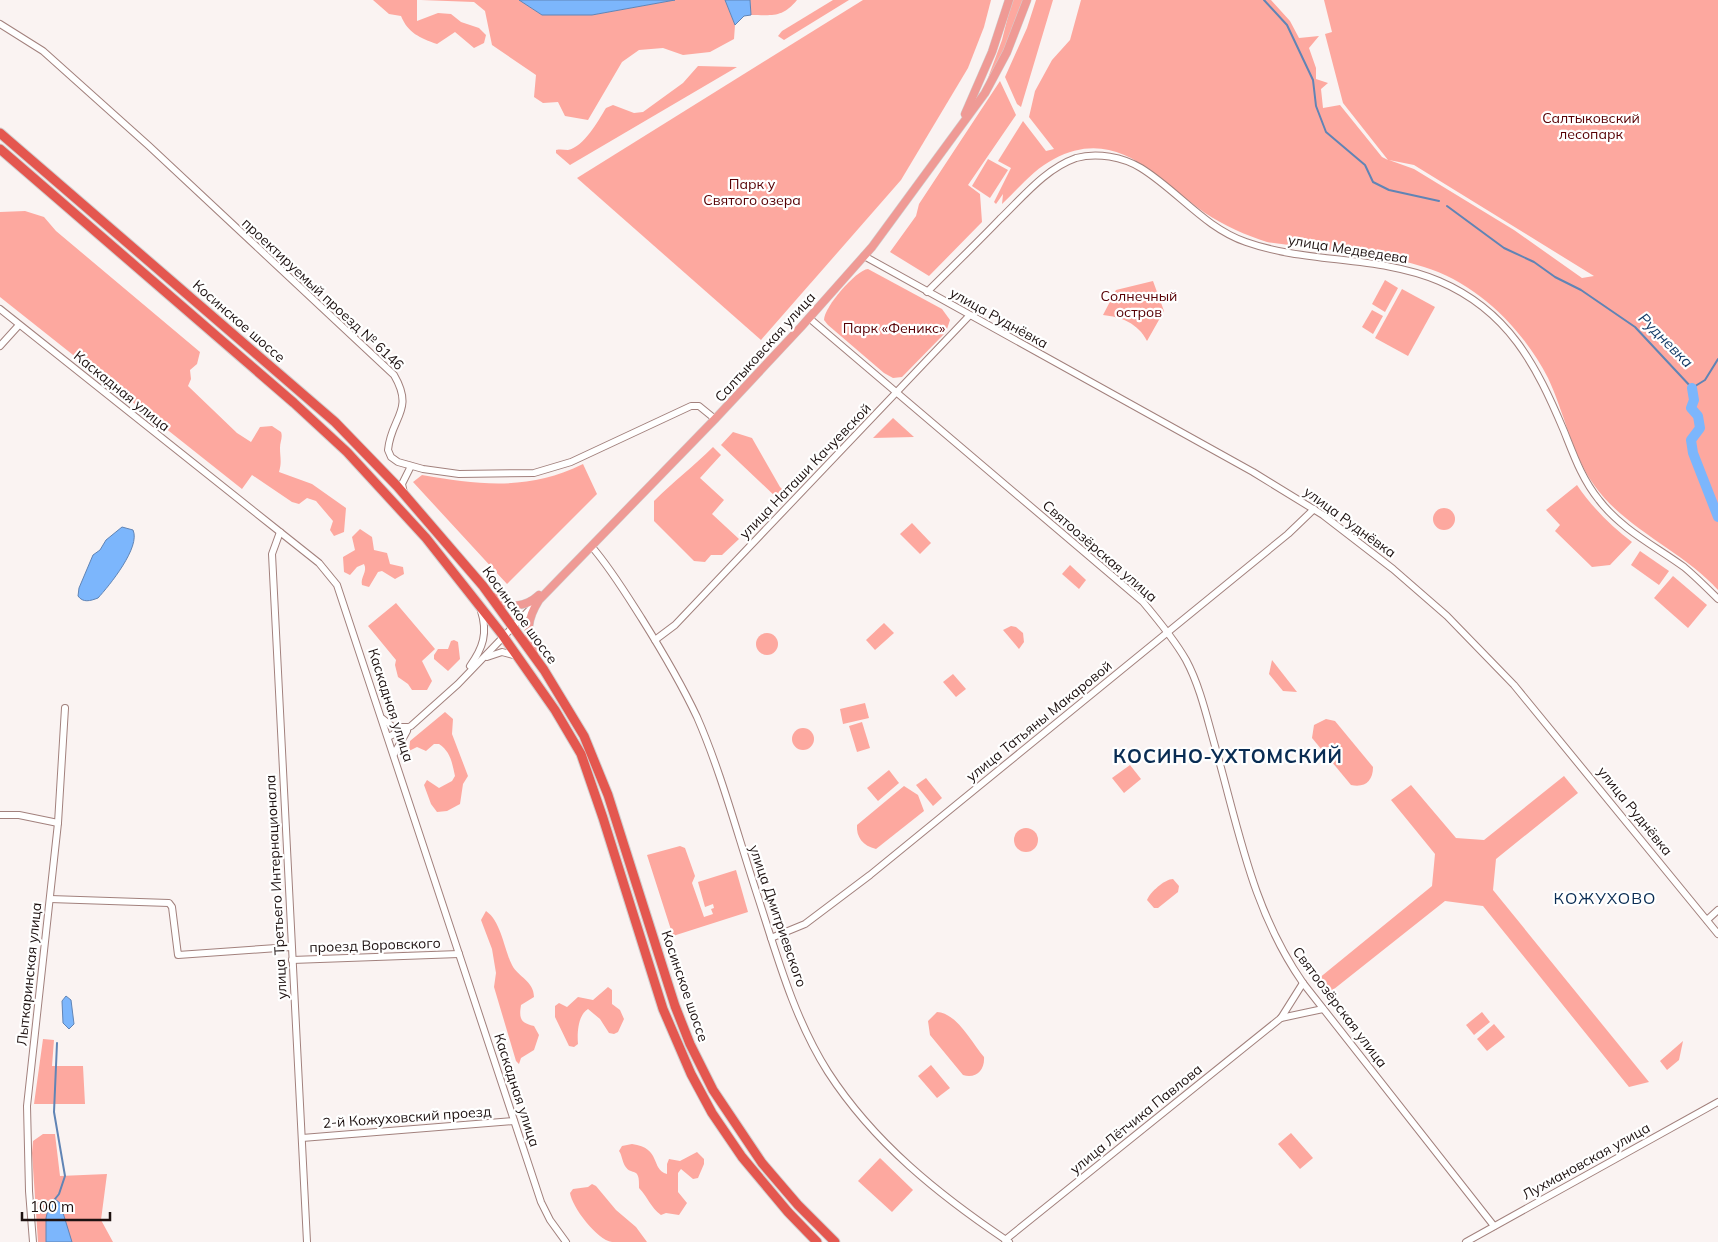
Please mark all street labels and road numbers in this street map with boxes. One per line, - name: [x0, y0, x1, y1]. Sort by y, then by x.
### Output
- street label: проектируемый проезд № 6146: [238, 214, 408, 374]
- street label: улица Медведева: [1287, 231, 1409, 267]
- street label: Косинское шоссе: [189, 276, 289, 366]
- street label: улица Руднёвка: [947, 284, 1051, 352]
- street label: Салтыковская улица: [711, 288, 819, 406]
- street label: Каскадная улица: [70, 347, 174, 435]
- street label: улица Наташи Качуевской: [735, 399, 875, 543]
- street label: улица Руднёвка: [1300, 483, 1400, 561]
- street label: Святоозёрская улица: [1039, 496, 1161, 606]
- street label: Косинское шоссе: [478, 563, 562, 668]
- street label: Каскадная улица: [364, 646, 418, 764]
- street label: улица Татьяны Макаровой: [963, 657, 1115, 785]
- street label: улица Руднёвка: [1594, 763, 1676, 859]
- street label: улица Третьего Интернационала: [261, 774, 291, 1000]
- street label: улица Дмитриевского: [745, 842, 811, 990]
- street label: Лыткаринская улица: [13, 901, 45, 1047]
- street label: Косинское шоссе: [658, 928, 713, 1044]
- street label: проезд Воровского: [309, 934, 441, 956]
- street label: Святоозёрская улица: [1289, 943, 1391, 1071]
- street label: Каскадная улица: [490, 1031, 544, 1149]
- street label: улица Лётчика Павлова: [1066, 1060, 1206, 1178]
- street label: 2-й Кожуховский проезд: [322, 1102, 493, 1132]
- street label: Лухмановская улица: [1519, 1118, 1653, 1204]

